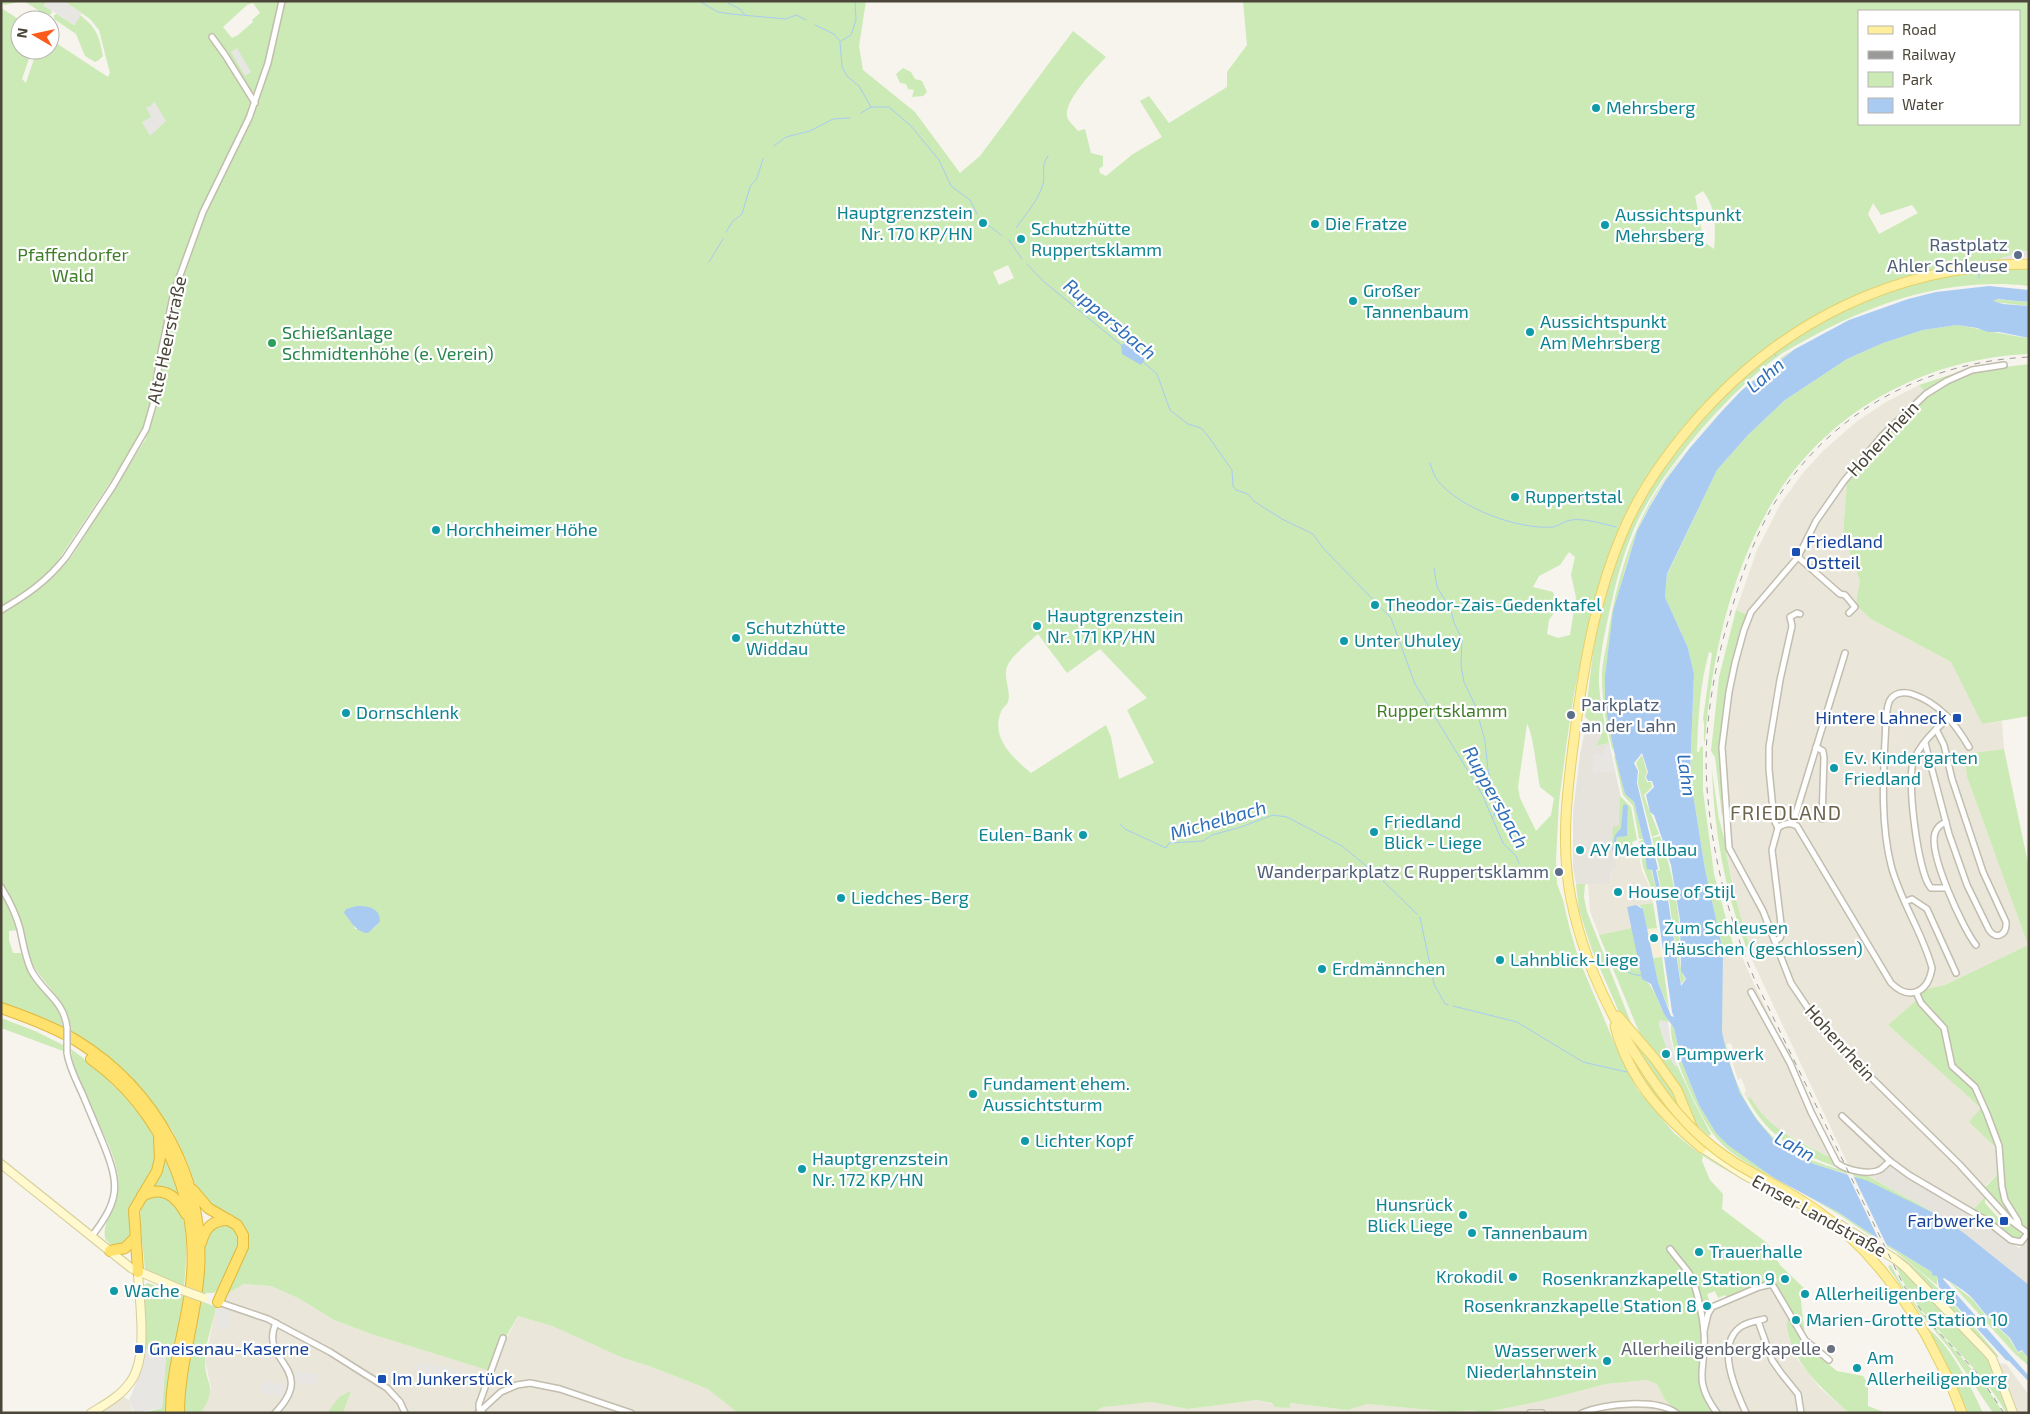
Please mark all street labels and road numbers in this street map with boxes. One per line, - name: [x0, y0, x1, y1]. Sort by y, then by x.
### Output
- street label: Alte Heerstraße: [142, 274, 190, 406]
- street label: Hohenrhein: [1842, 396, 1923, 481]
- street label: Hohenrhein: [1801, 1000, 1881, 1085]
- street label: Emser Landstraße: [1748, 1169, 1891, 1261]

